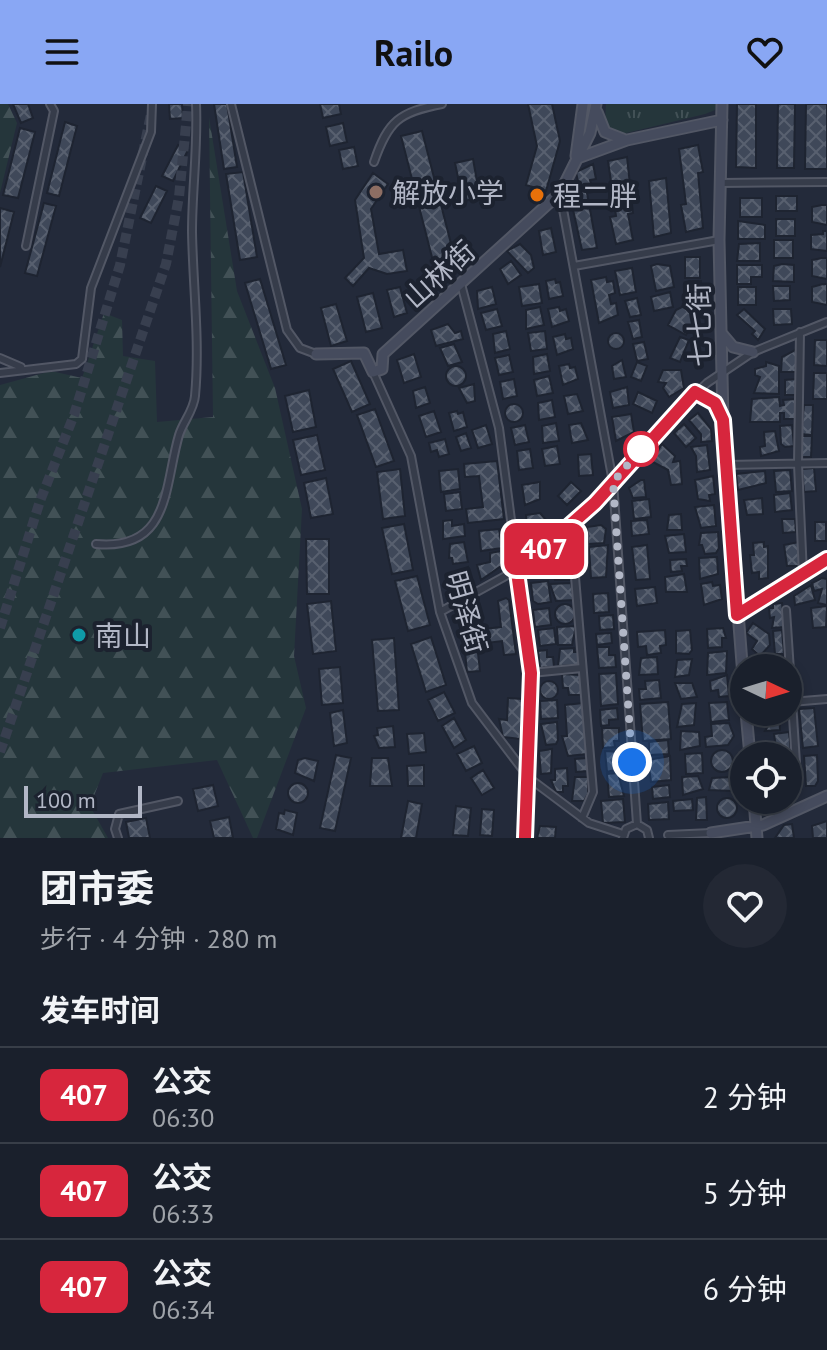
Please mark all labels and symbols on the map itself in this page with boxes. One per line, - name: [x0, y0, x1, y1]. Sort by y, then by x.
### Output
- place label: 解放小学: [392, 174, 504, 211]
- place label: 程二胖: [553, 177, 637, 214]
- marker: 解放小学: [367, 183, 385, 201]
- marker: 程二胖: [528, 186, 546, 204]
- street label: 山林街: [395, 232, 483, 316]
- street label: 七七街: [680, 283, 718, 367]
- unlabelled marker: [624, 432, 658, 466]
- line badge: 407: [498, 523, 590, 575]
- street label: 明泽街: [438, 567, 496, 657]
- place label: 南山: [95, 617, 151, 654]
- marker: 南山: [70, 626, 88, 644]
- north arrow: [730, 654, 802, 726]
- your location: [612, 742, 652, 782]
- scale bar: [24, 782, 142, 818]

